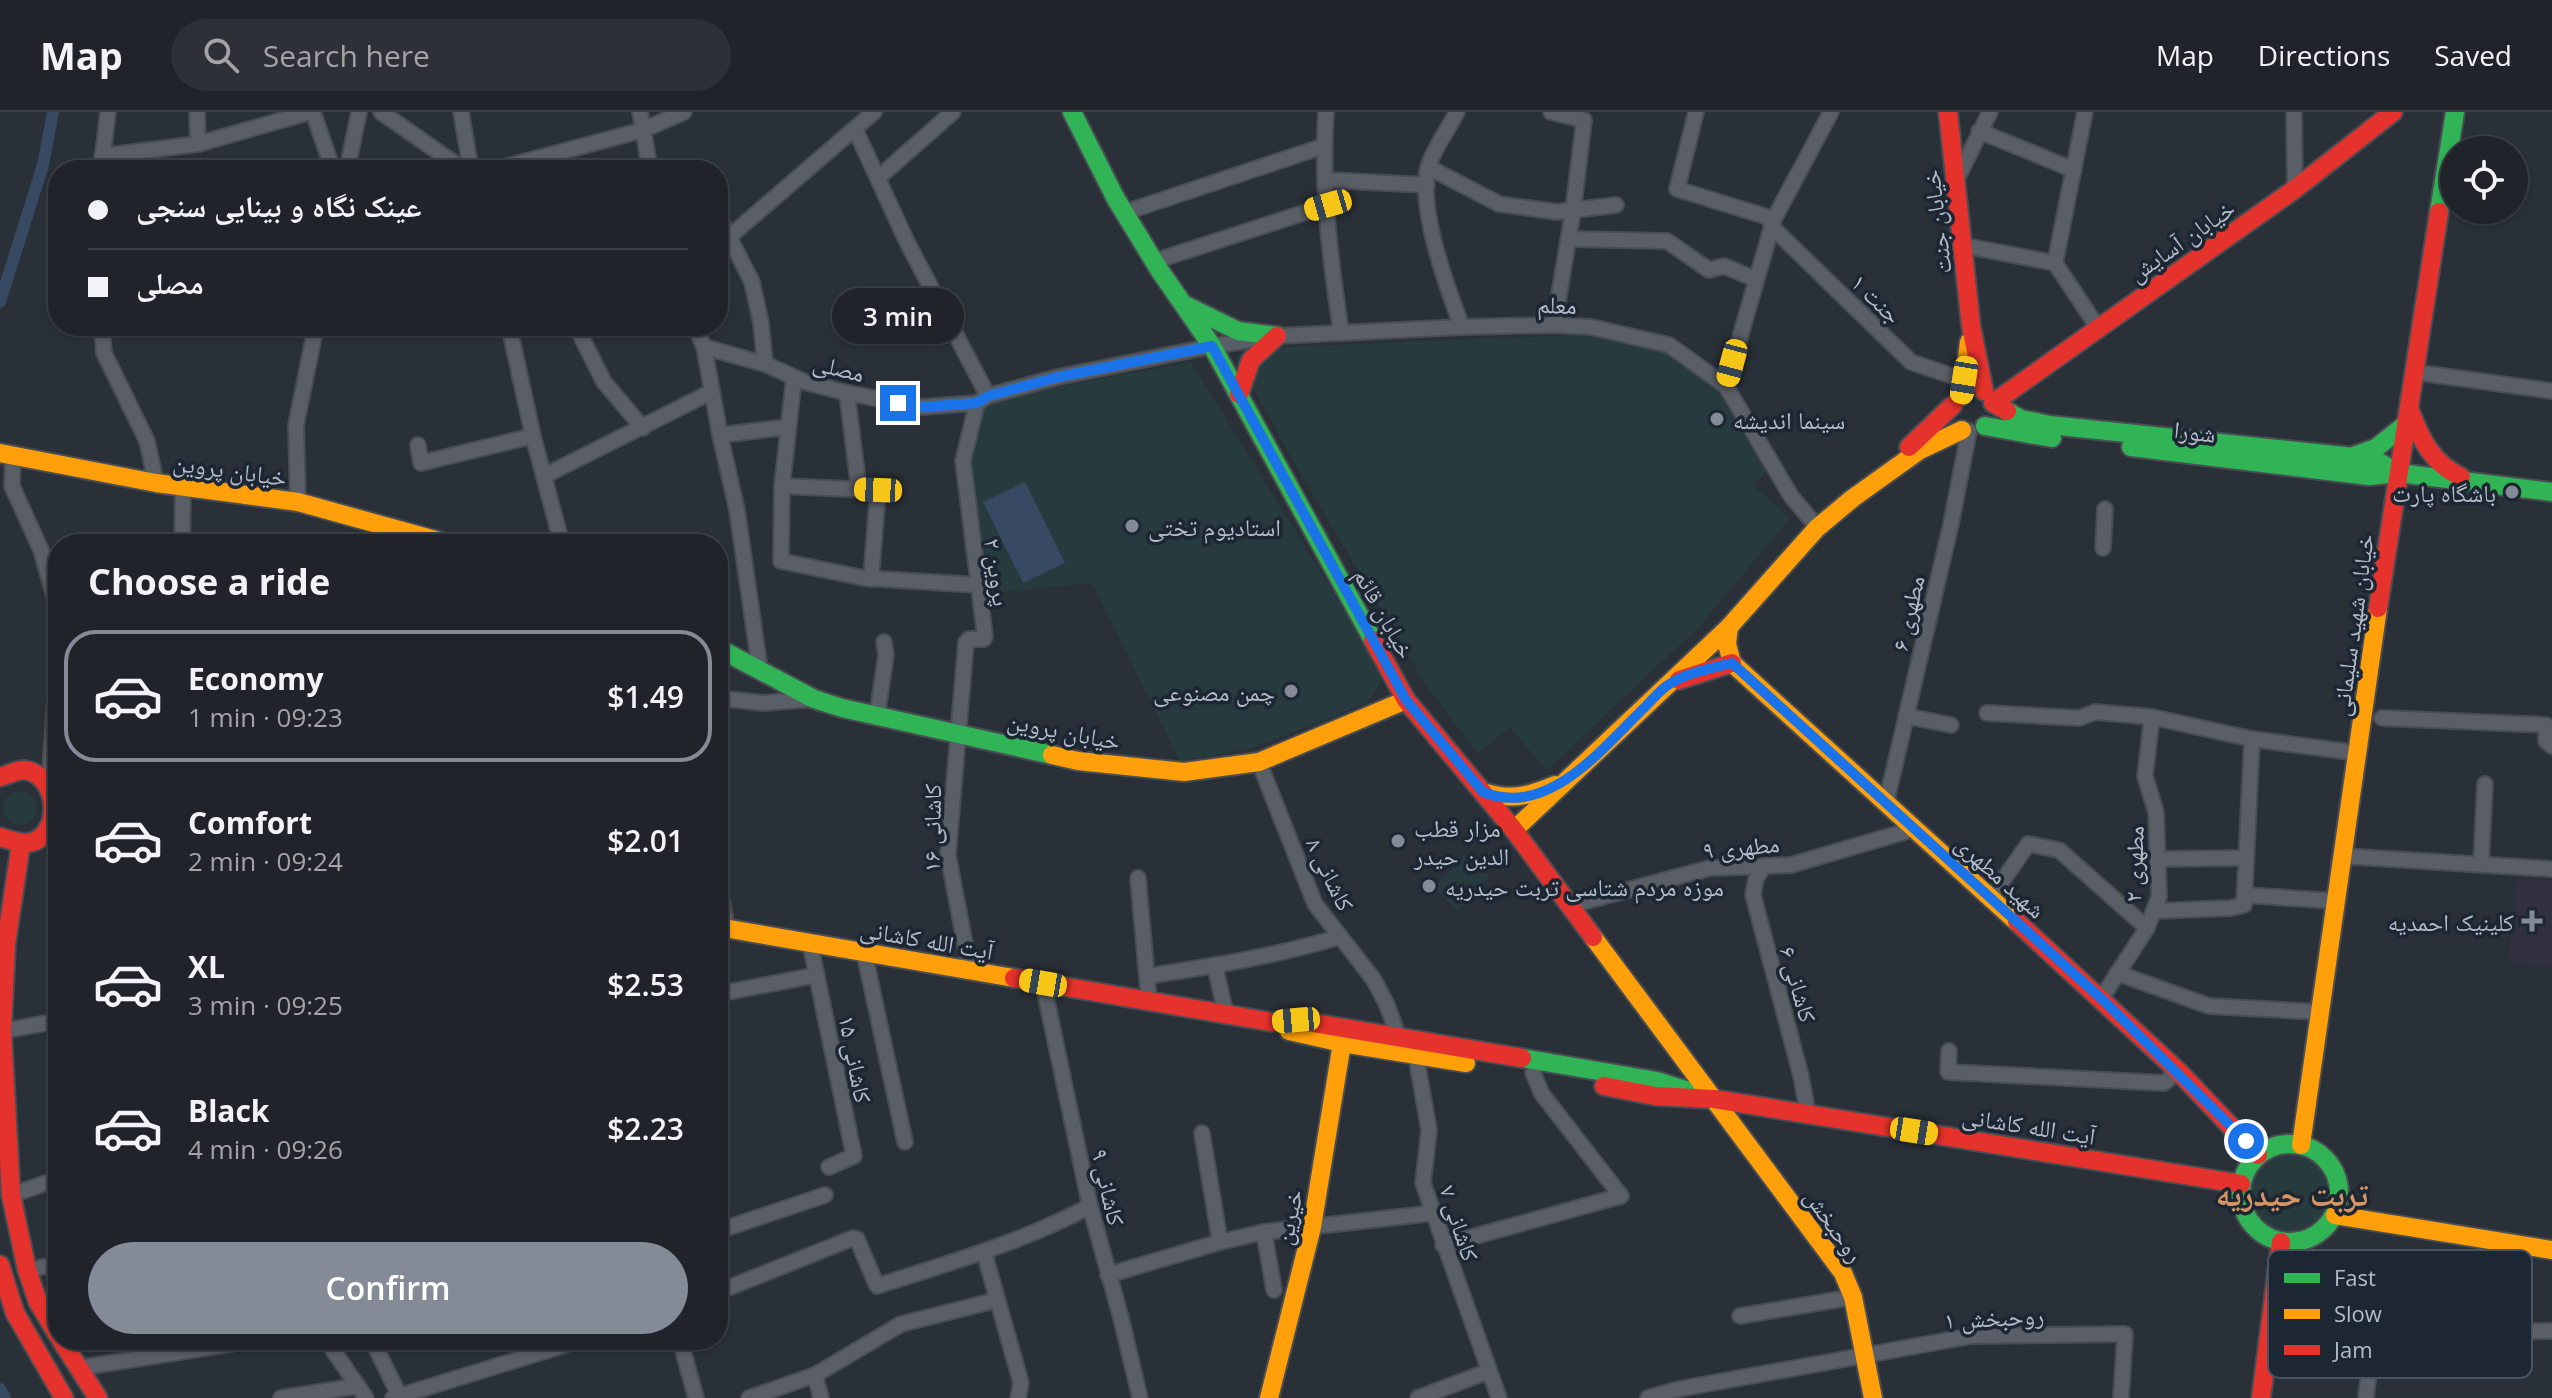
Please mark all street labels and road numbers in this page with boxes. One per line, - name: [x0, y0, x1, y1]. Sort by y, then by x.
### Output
- street label: خیابان جنت: [1913, 168, 1959, 276]
- street label: خیابان آسایش: [2121, 191, 2241, 289]
- street label: جنت ۱: [1844, 266, 1910, 330]
- street label: معلم: [1537, 287, 1577, 322]
- street label: مصلی: [810, 345, 868, 389]
- street label: شورا: [2172, 412, 2218, 450]
- street label: خیابان پروین: [171, 445, 289, 493]
- street label: خیابان شهید سلیمانی: [2323, 532, 2381, 718]
- street label: پروین ۲: [977, 536, 1019, 608]
- street label: خیابان قائم: [1346, 562, 1423, 665]
- street label: مطهری ۶: [1882, 572, 1932, 654]
- street label: خیابان پروین: [1005, 703, 1123, 757]
- street label: کاشانی ۱۶: [914, 783, 948, 873]
- street label: مطهری ۲: [2115, 825, 2151, 903]
- street label: مطهری ۹: [1701, 826, 1781, 866]
- street label: شهید مطهری: [1949, 827, 2053, 925]
- street label: کاشانی ۸: [1299, 832, 1363, 916]
- street label: آیت الله کاشانی: [858, 911, 997, 967]
- street label: کاشانی ۶: [1772, 942, 1826, 1026]
- street label: کاشانی ۱۵: [831, 1012, 881, 1106]
- street label: آیت الله کاشانی: [1960, 1098, 2099, 1152]
- street label: کاشانی ۹: [1084, 1145, 1134, 1229]
- street label: کاشانی ۷: [1432, 1181, 1488, 1265]
- street label: روحبخش: [1798, 1181, 1872, 1269]
- street label: خیرین: [1266, 1186, 1310, 1248]
- street label: روحبخش ۱: [1943, 1298, 2045, 1336]

